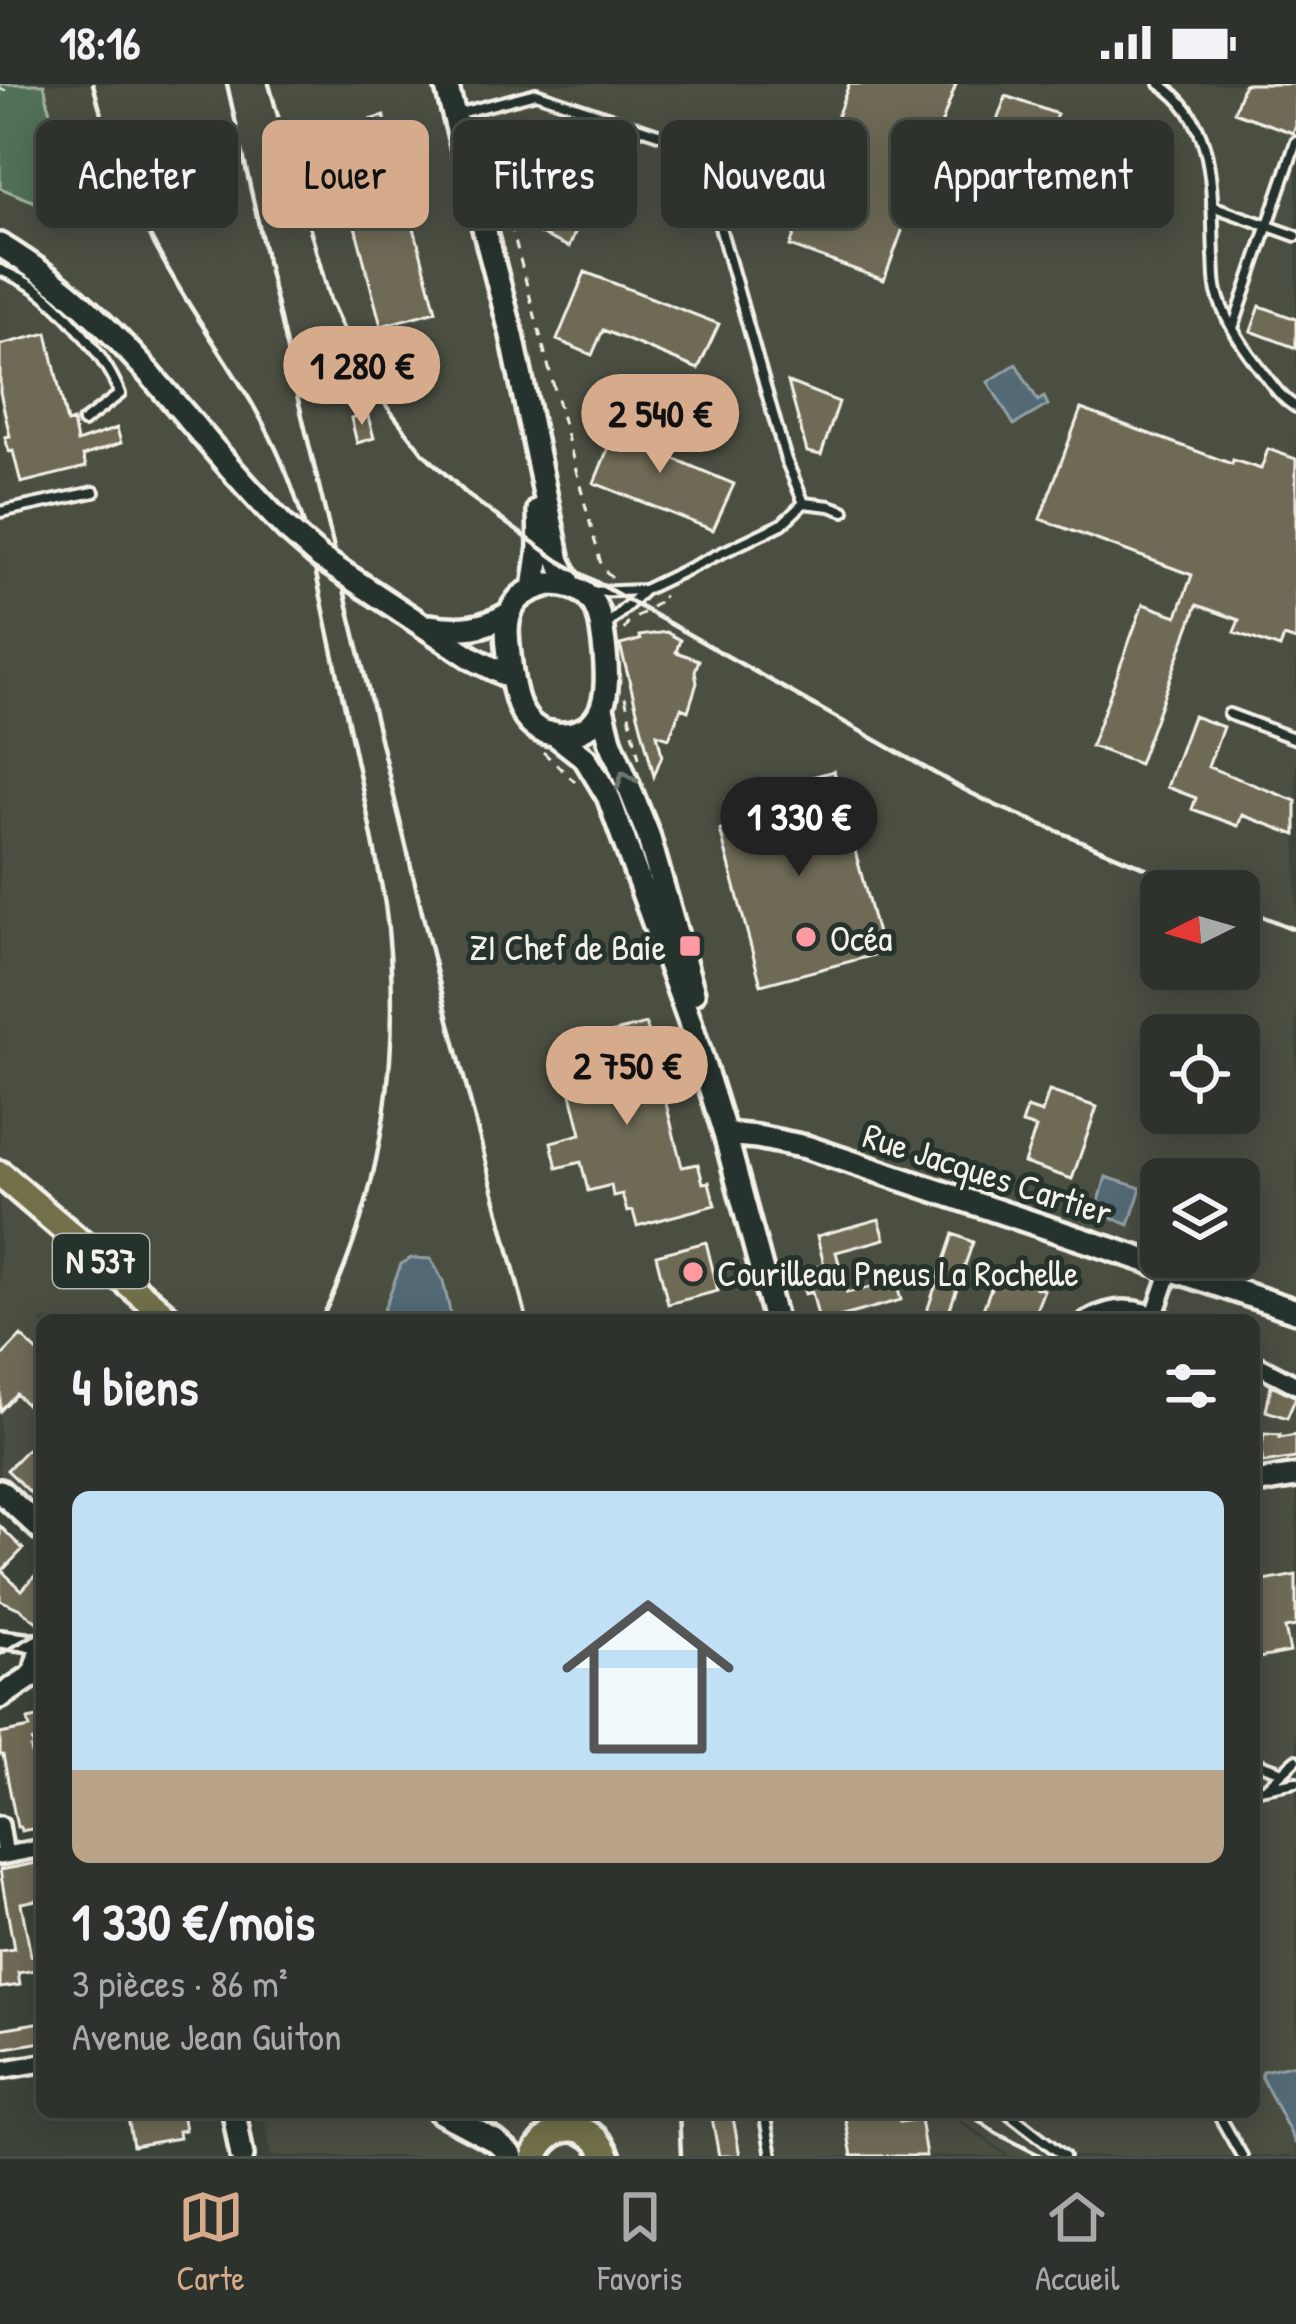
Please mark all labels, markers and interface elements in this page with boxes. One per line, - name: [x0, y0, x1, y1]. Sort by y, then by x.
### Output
- text: 18:16: [60, 12, 141, 73]
- chip: Acheter: [36, 120, 238, 228]
- chip: Louer: [262, 120, 429, 228]
- chip: Filtres: [453, 120, 637, 228]
- chip: Nouveau: [661, 120, 867, 228]
- chip: Appartement: [891, 120, 1174, 228]
- pin: 1 280 €: [251, 326, 473, 428]
- text: 1 280 €: [310, 338, 414, 391]
- pin: 2 540 €: [549, 374, 771, 476]
- text: 2 540 €: [608, 386, 712, 439]
- one-way arrow: [615, 770, 639, 791]
- pin: 1 330 €: [688, 777, 910, 879]
- text: 1 330 €: [747, 789, 851, 842]
- north arrow: [1140, 870, 1260, 990]
- map controls: [1140, 870, 1260, 1278]
- place label: Océa: [830, 913, 892, 962]
- place label: ZI Chef de Baie: [469, 922, 666, 971]
- marker: Océa: [793, 924, 819, 950]
- marker: ZI Chef de Baie: [677, 933, 703, 959]
- button: locate: [1140, 1014, 1260, 1134]
- pin: 2 750 €: [516, 1026, 738, 1128]
- text: 2 750 €: [573, 1038, 681, 1091]
- street label: Rue Jacques Cartier: [857, 1110, 1119, 1236]
- button: layers: [1140, 1158, 1260, 1278]
- road number: N 537: [53, 1234, 149, 1288]
- place label: Courilleau Pneus La Rochelle: [717, 1248, 1079, 1297]
- marker: Courilleau Pneus La Rochelle: [680, 1259, 706, 1285]
- text: 4 biens: [72, 1352, 198, 1421]
- icon: filters: [1158, 1353, 1224, 1419]
- icon: home: [540, 1569, 756, 1785]
- text: 1 330 €/mois: [72, 1887, 315, 1956]
- text: 3 pièces · 86 m²: [72, 1956, 288, 2009]
- text: Avenue Jean Guiton: [72, 2009, 342, 2062]
- tab: Carte: [176, 2184, 245, 2300]
- tab: Favoris: [598, 2184, 682, 2300]
- tab: Accueil: [1035, 2184, 1119, 2300]

